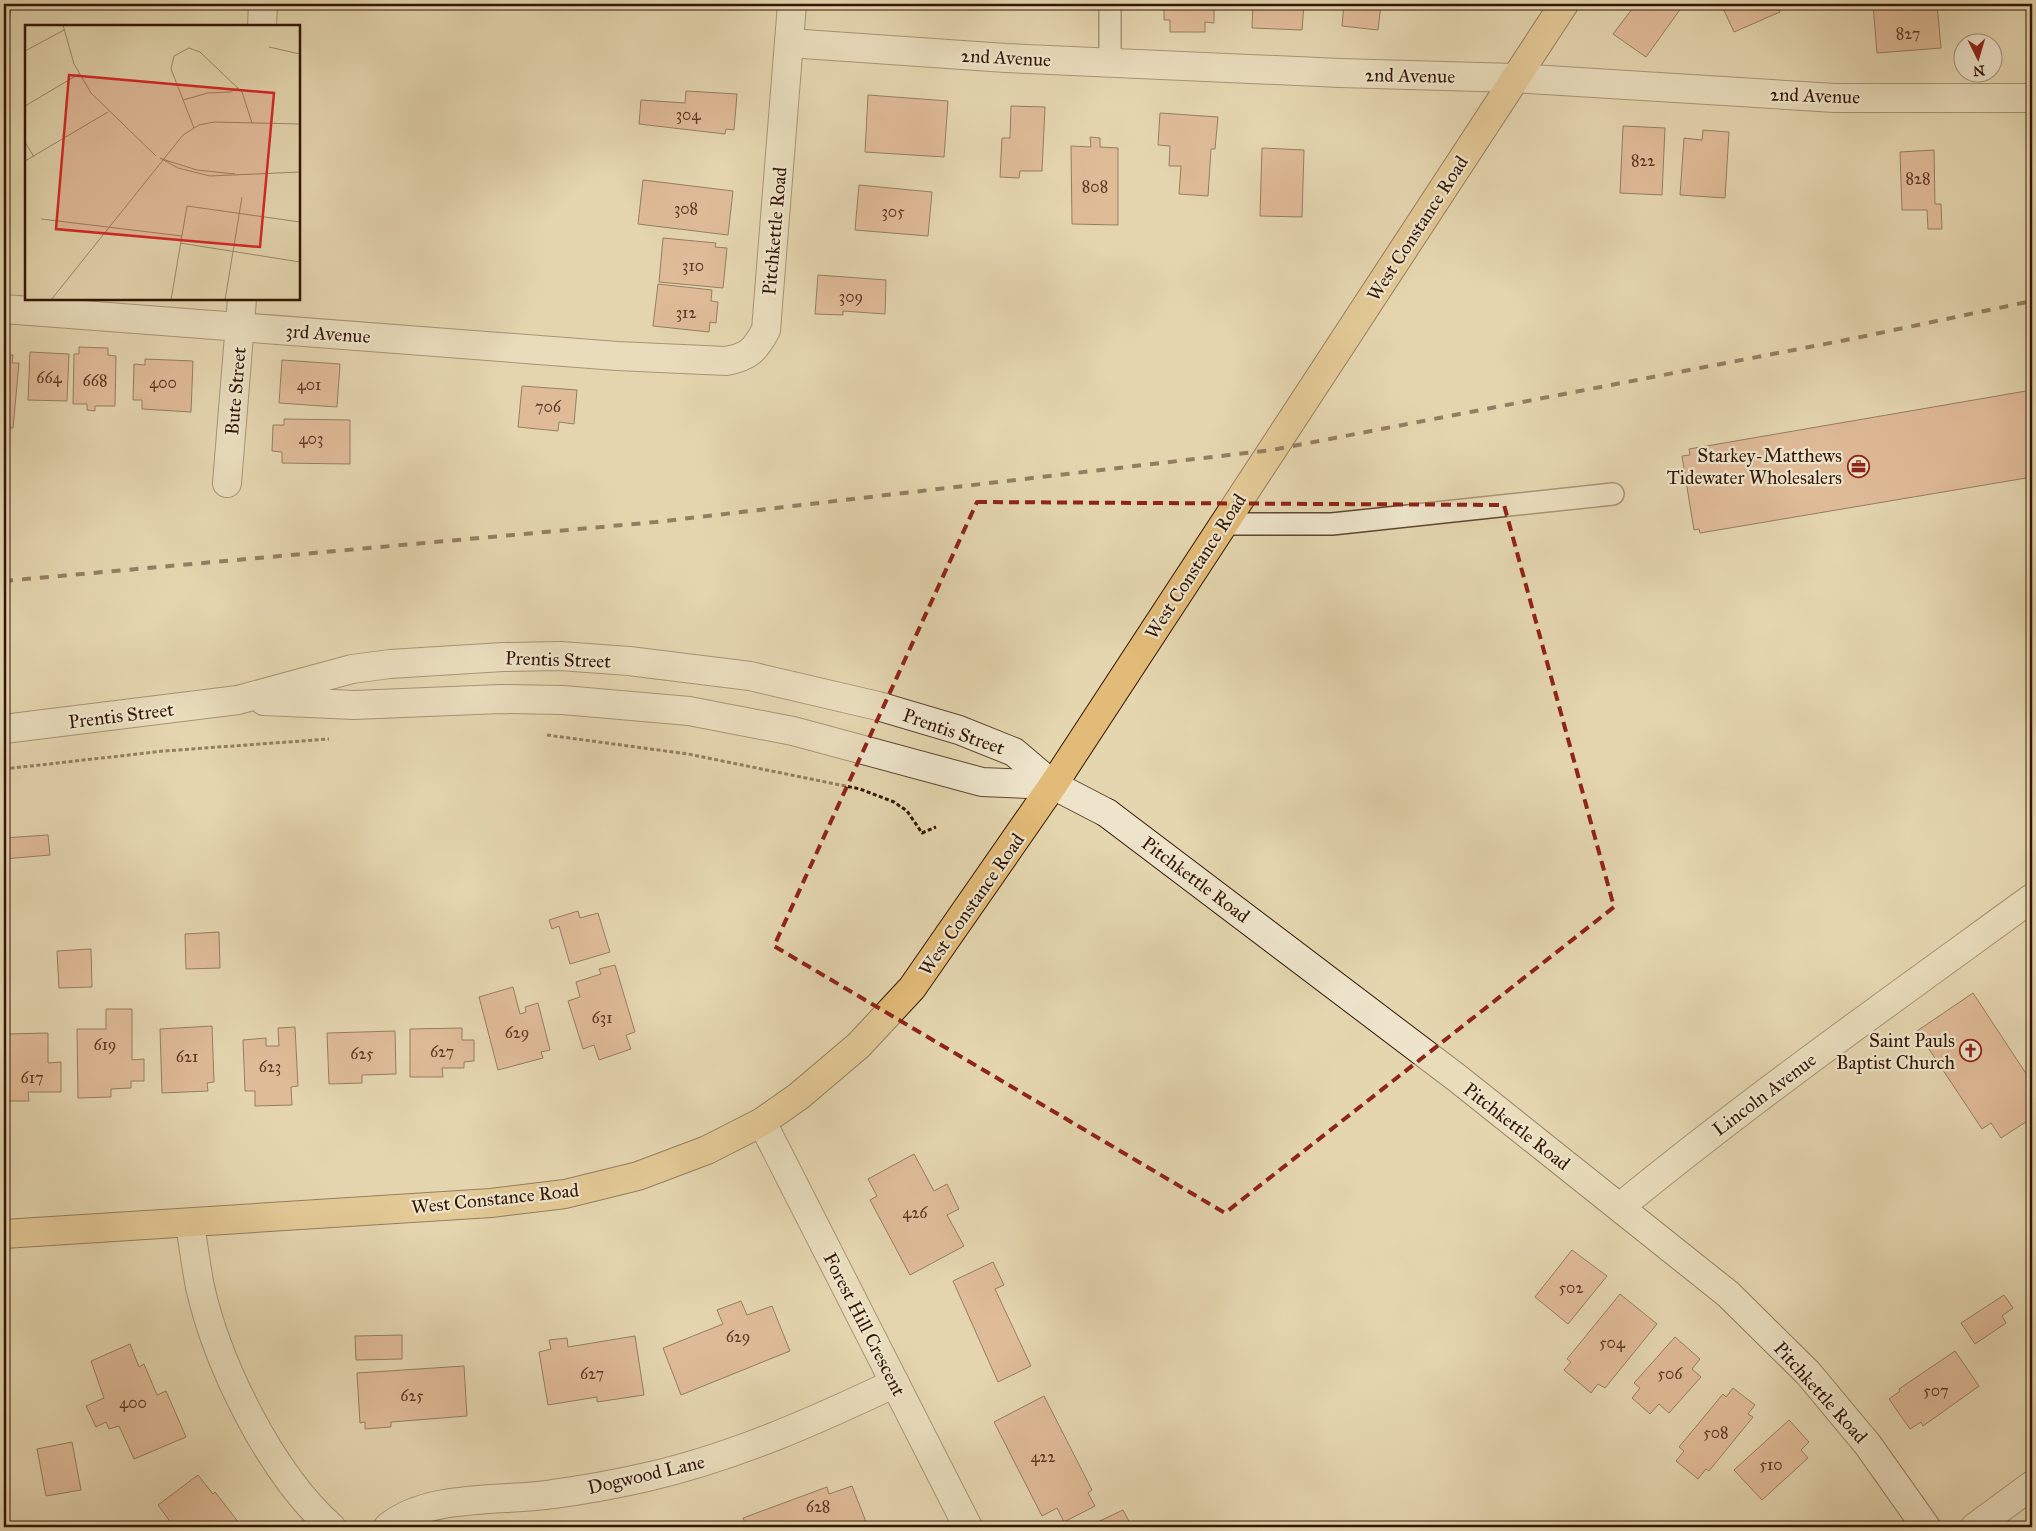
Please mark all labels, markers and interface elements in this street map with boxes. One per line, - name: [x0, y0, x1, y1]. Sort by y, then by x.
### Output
- house number: 827: [1896, 24, 1920, 43]
- inset map: [25, 25, 300, 300]
- north arrow: [1954, 32, 2004, 82]
- street label: 2nd Avenue: [960, 44, 1052, 71]
- text: N: [1972, 61, 1986, 79]
- street label: 2nd Avenue: [1365, 63, 1455, 88]
- street label: 2nd Avenue: [1769, 82, 1861, 109]
- house number: 304: [676, 105, 701, 124]
- street label: West Constance Road: [1362, 151, 1473, 305]
- house number: 822: [1631, 151, 1655, 170]
- street label: Pitchkettle Road: [757, 165, 792, 296]
- house number: 828: [1906, 169, 1930, 188]
- house number: 808: [1082, 177, 1108, 196]
- house number: 308: [674, 199, 698, 218]
- house number: 305: [881, 202, 905, 221]
- house number: 310: [682, 256, 704, 275]
- house number: 309: [839, 287, 863, 306]
- house number: 312: [676, 303, 696, 322]
- street label: 3rd Avenue: [285, 319, 371, 348]
- street label: Bute Street: [220, 346, 251, 436]
- house number: 664: [36, 368, 63, 387]
- house number: 668: [83, 371, 107, 390]
- house number: 400: [149, 373, 177, 392]
- house number: 401: [297, 375, 321, 394]
- house number: 706: [535, 397, 562, 416]
- house number: 403: [299, 429, 323, 448]
- place label: Starkey-Matthews Tidewater Wholesalers: [1667, 444, 1842, 489]
- office icon: Starkey-Matthews Tidewater Wholesalers: [1846, 454, 1870, 478]
- street label: West Constance Road: [1140, 489, 1251, 643]
- street label: Prentis Street: [505, 646, 612, 673]
- street label: Prentis Street: [67, 698, 175, 733]
- street label: Prentis Street: [900, 703, 1008, 760]
- street label: West Constance Road: [914, 828, 1029, 980]
- street label: Pitchkettle Road: [1137, 831, 1254, 928]
- house number: 631: [592, 1008, 612, 1027]
- house number: 629: [505, 1023, 529, 1042]
- place label: Saint Pauls Baptist Church: [1836, 1029, 1955, 1074]
- house number: 619: [94, 1035, 116, 1054]
- church icon: Saint Pauls Baptist Church: [1959, 1039, 1983, 1063]
- house number: 627: [430, 1042, 454, 1061]
- house number: 625: [350, 1044, 374, 1063]
- house number: 621: [176, 1047, 198, 1066]
- street label: Lincoln Avenue: [1708, 1048, 1821, 1141]
- house number: 623: [259, 1057, 281, 1076]
- house number: 617: [21, 1068, 43, 1087]
- street label: Pitchkettle Road: [1459, 1078, 1575, 1175]
- street label: West Constance Road: [410, 1178, 580, 1219]
- house number: 426: [902, 1203, 928, 1222]
- street label: Forest Hill Crescent: [818, 1249, 911, 1400]
- house number: 502: [1559, 1278, 1583, 1297]
- house number: 629: [726, 1327, 750, 1346]
- house number: 504: [1599, 1333, 1626, 1352]
- street label: Pitchkettle Road: [1769, 1337, 1873, 1448]
- house number: 627: [580, 1364, 604, 1383]
- house number: 506: [1658, 1364, 1683, 1383]
- house number: 507: [1923, 1381, 1949, 1400]
- house number: 625: [400, 1386, 424, 1405]
- house number: 400: [119, 1393, 147, 1412]
- house number: 508: [1703, 1423, 1729, 1442]
- house number: 422: [1031, 1447, 1055, 1466]
- street label: Dogwood Lane: [585, 1450, 707, 1500]
- house number: 510: [1760, 1455, 1783, 1474]
- house number: 628: [806, 1497, 830, 1516]

